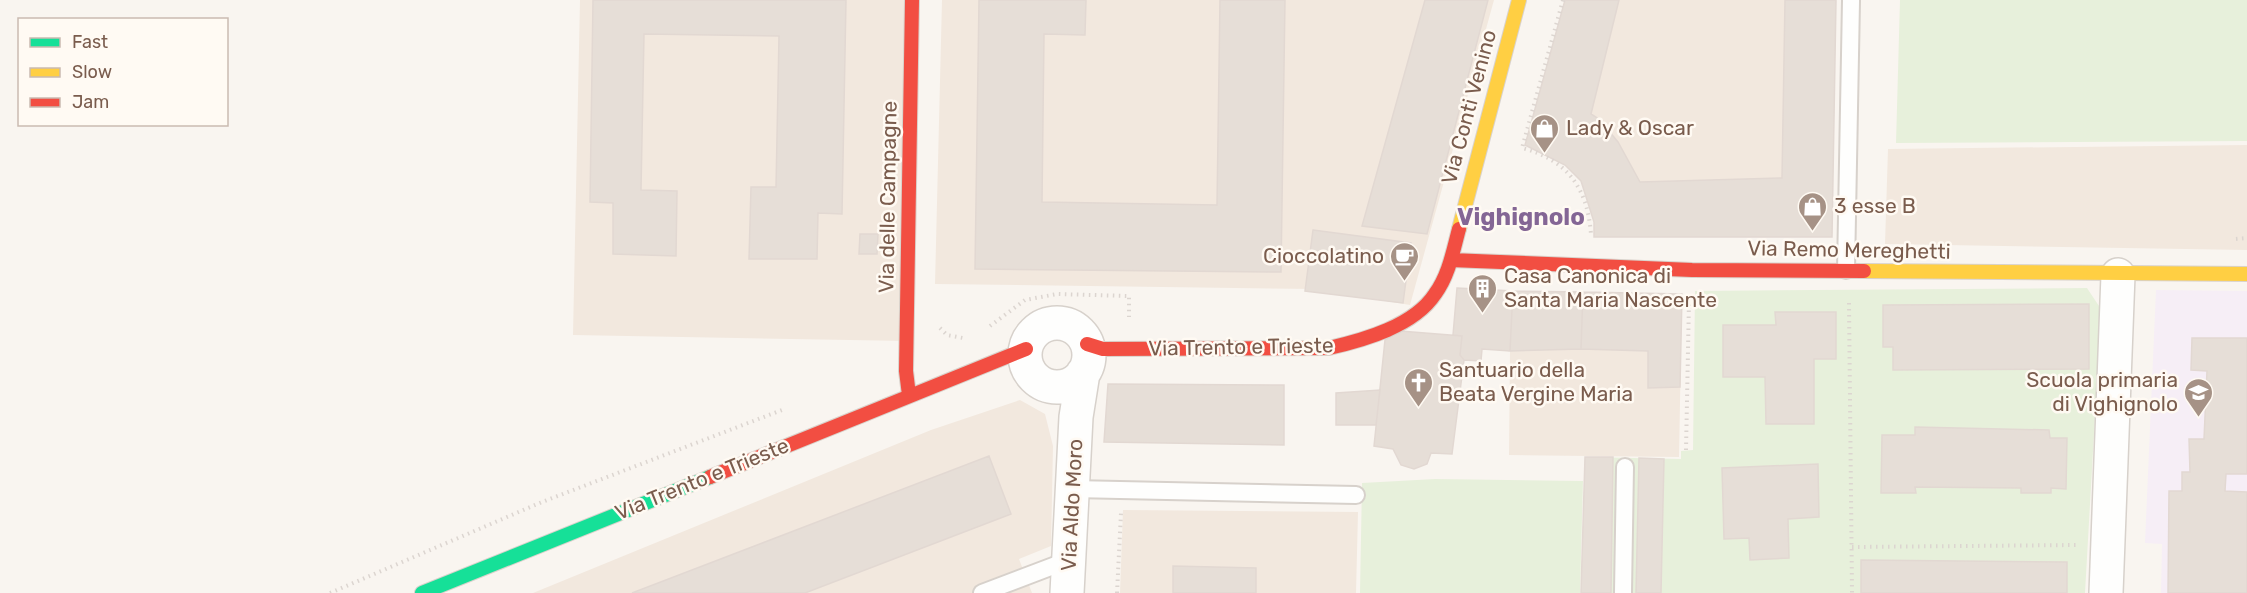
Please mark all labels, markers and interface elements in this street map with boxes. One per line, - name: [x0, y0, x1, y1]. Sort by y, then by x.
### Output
- legend: [18, 18, 228, 126]
- street label: Via Conti Venino: [1436, 27, 1501, 187]
- text: Fast: [72, 31, 108, 53]
- text: Slow: [72, 61, 112, 83]
- text: Jam: [72, 91, 109, 113]
- street label: Via delle Campagne: [873, 101, 902, 293]
- shop icon: Lady & Oscar: [1529, 112, 1561, 154]
- place label: Lady & Oscar: [1566, 115, 1694, 140]
- shop icon: 3 esse B: [1797, 190, 1829, 232]
- place label: 3 esse B: [1834, 193, 1916, 218]
- district label: Vighignolo: [1457, 203, 1585, 231]
- street label: Via Remo Mereghetti: [1747, 235, 1951, 264]
- cafe icon: Cioccolatino: [1389, 240, 1421, 282]
- place label: Cioccolatino: [1263, 243, 1384, 268]
- place label: Casa Canonica di Santa Maria Nascente: [1504, 263, 1717, 312]
- building icon: Casa Canonica di Santa Maria Nascente: [1467, 272, 1499, 314]
- street label: Via Trento e Trieste: [1148, 332, 1334, 361]
- place label: Santuario della Beata Vergine Maria: [1439, 357, 1633, 406]
- church icon: Santuario della Beata Vergine Maria: [1402, 366, 1434, 408]
- place label: Scuola primaria di Vighignolo: [2026, 367, 2178, 416]
- school or university icon: Scuola primaria di Vighignolo: [2183, 376, 2215, 418]
- street label: Via Trento e Trieste: [611, 432, 792, 525]
- street label: Via Aldo Moro: [1056, 438, 1087, 572]

